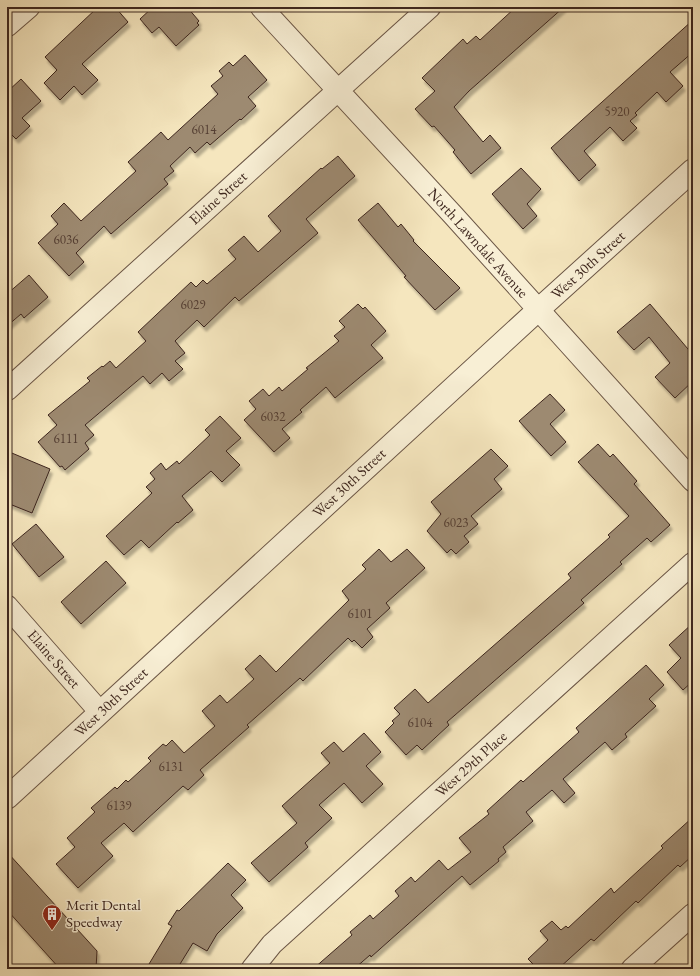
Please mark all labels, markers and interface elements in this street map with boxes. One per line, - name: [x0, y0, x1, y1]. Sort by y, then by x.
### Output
- house number: 5920: [605, 103, 629, 120]
- house number: 6014: [192, 121, 217, 138]
- street label: Elaine Street: [185, 166, 251, 229]
- street label: North Lawndale Avenue: [424, 184, 533, 302]
- street label: West 30th Street: [547, 226, 629, 303]
- house number: 6036: [54, 231, 78, 248]
- house number: 6029: [181, 296, 206, 313]
- house number: 6032: [261, 408, 286, 425]
- house number: 6111: [54, 430, 78, 447]
- street label: West 30th Street: [308, 444, 390, 521]
- house number: 6023: [444, 514, 468, 531]
- house number: 6101: [348, 605, 372, 622]
- street label: Elaine Street: [24, 625, 85, 692]
- street label: West 30th Street: [70, 663, 152, 740]
- house number: 6104: [408, 714, 433, 731]
- street label: West 29th Place: [431, 726, 511, 801]
- house number: 6131: [159, 758, 183, 775]
- house number: 6139: [107, 797, 132, 814]
- place label: Merit Dental Speedway: [66, 895, 141, 931]
- building icon: Merit Dental Speedway: [41, 903, 63, 931]

